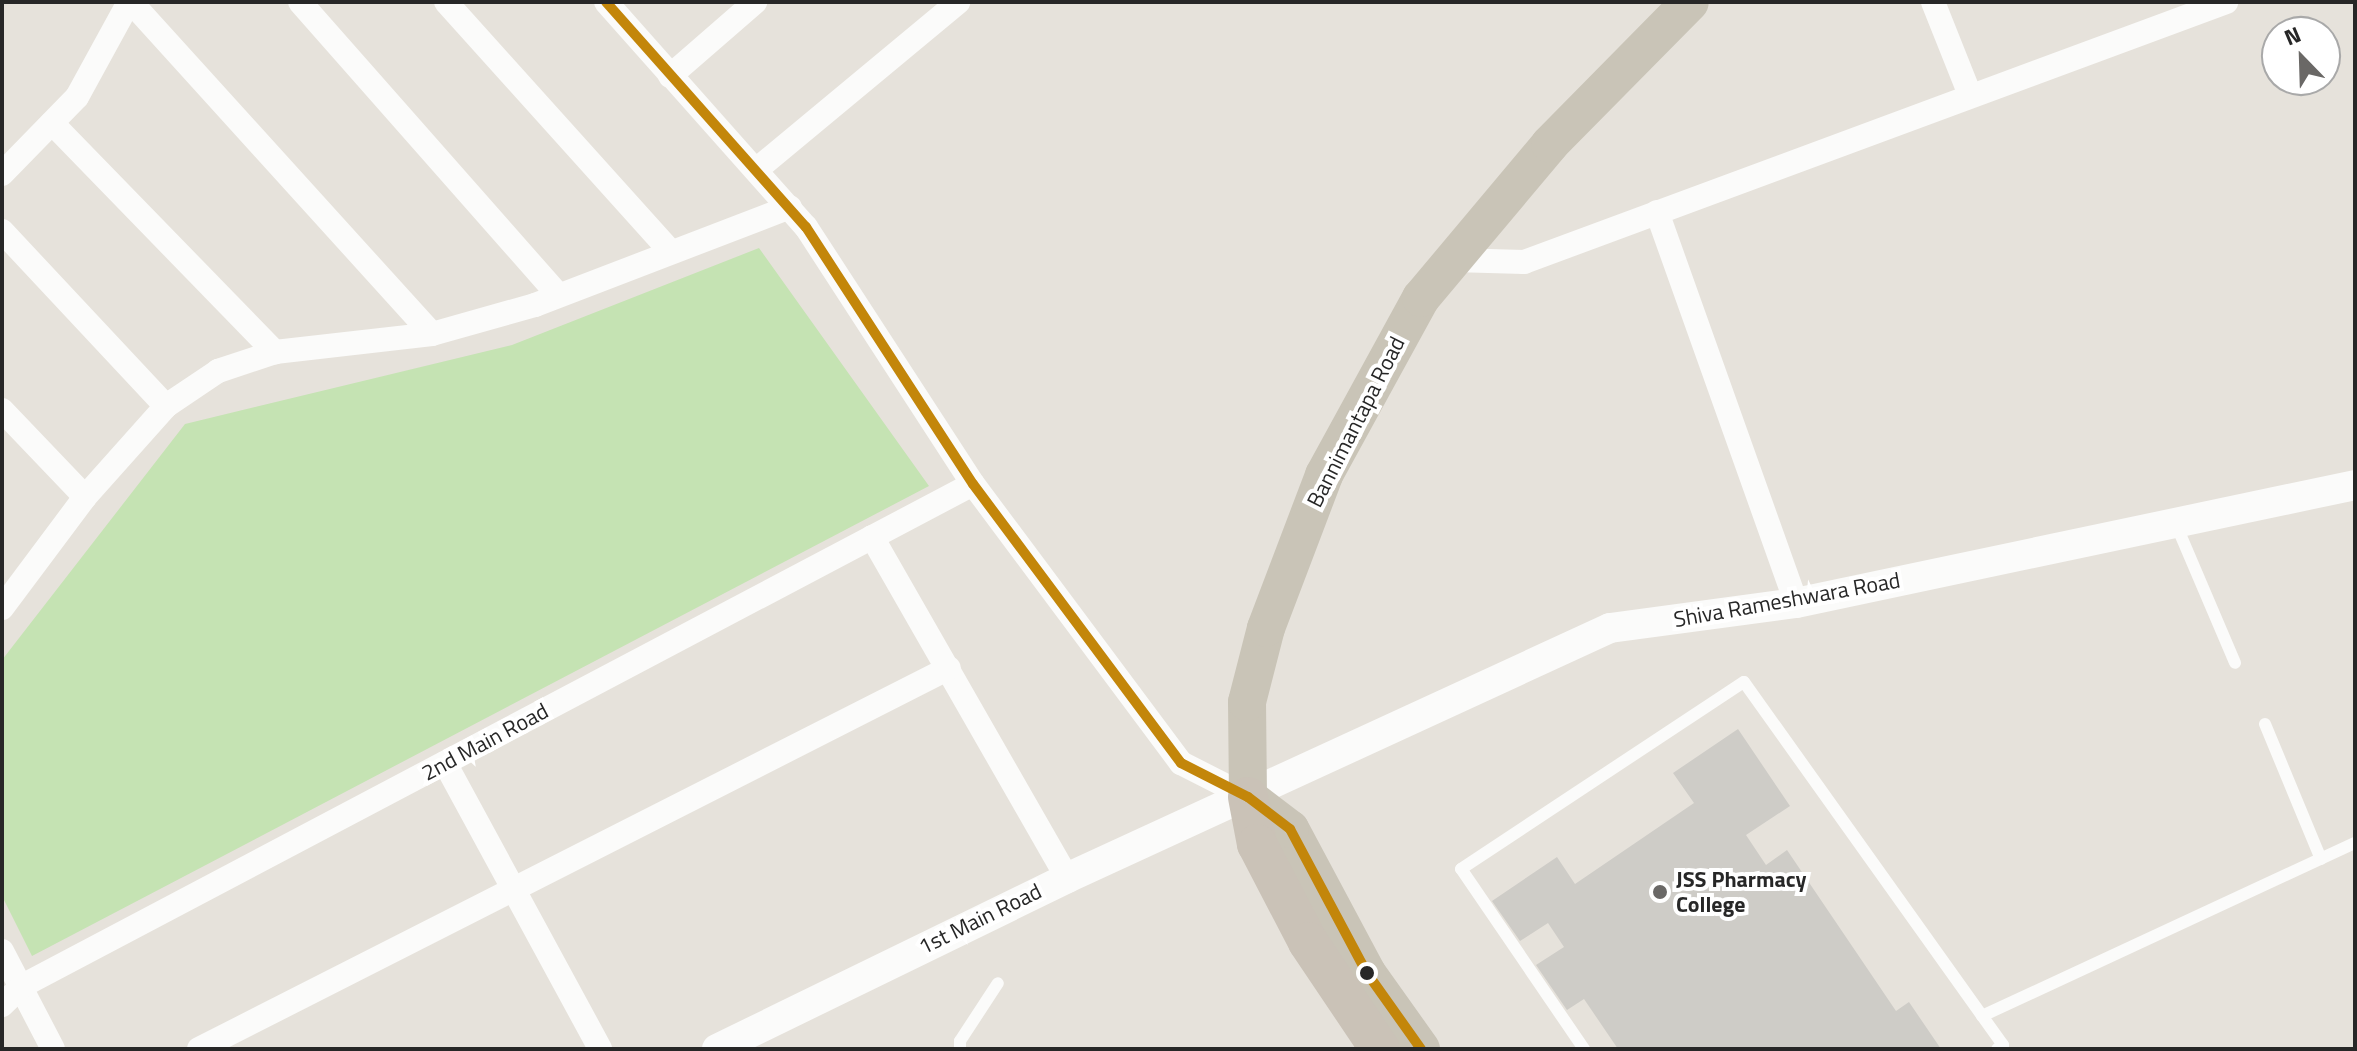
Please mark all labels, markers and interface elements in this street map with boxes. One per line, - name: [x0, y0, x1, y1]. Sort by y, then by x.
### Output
- north arrow: [2261, 16, 2341, 96]
- text: N: [2279, 17, 2306, 54]
- street label: Bannimantapa Road: [1302, 332, 1410, 512]
- street label: Shiva Rameshwara Road: [1672, 567, 1902, 633]
- street label: 2nd Main Road: [417, 698, 553, 786]
- place label: JSS Pharmacy College: [1676, 866, 1806, 918]
- street label: 1st Main Road: [914, 878, 1046, 960]
- marker: JSS Pharmacy College: [1651, 883, 1669, 901]
- unlabelled marker: [1359, 965, 1375, 981]

